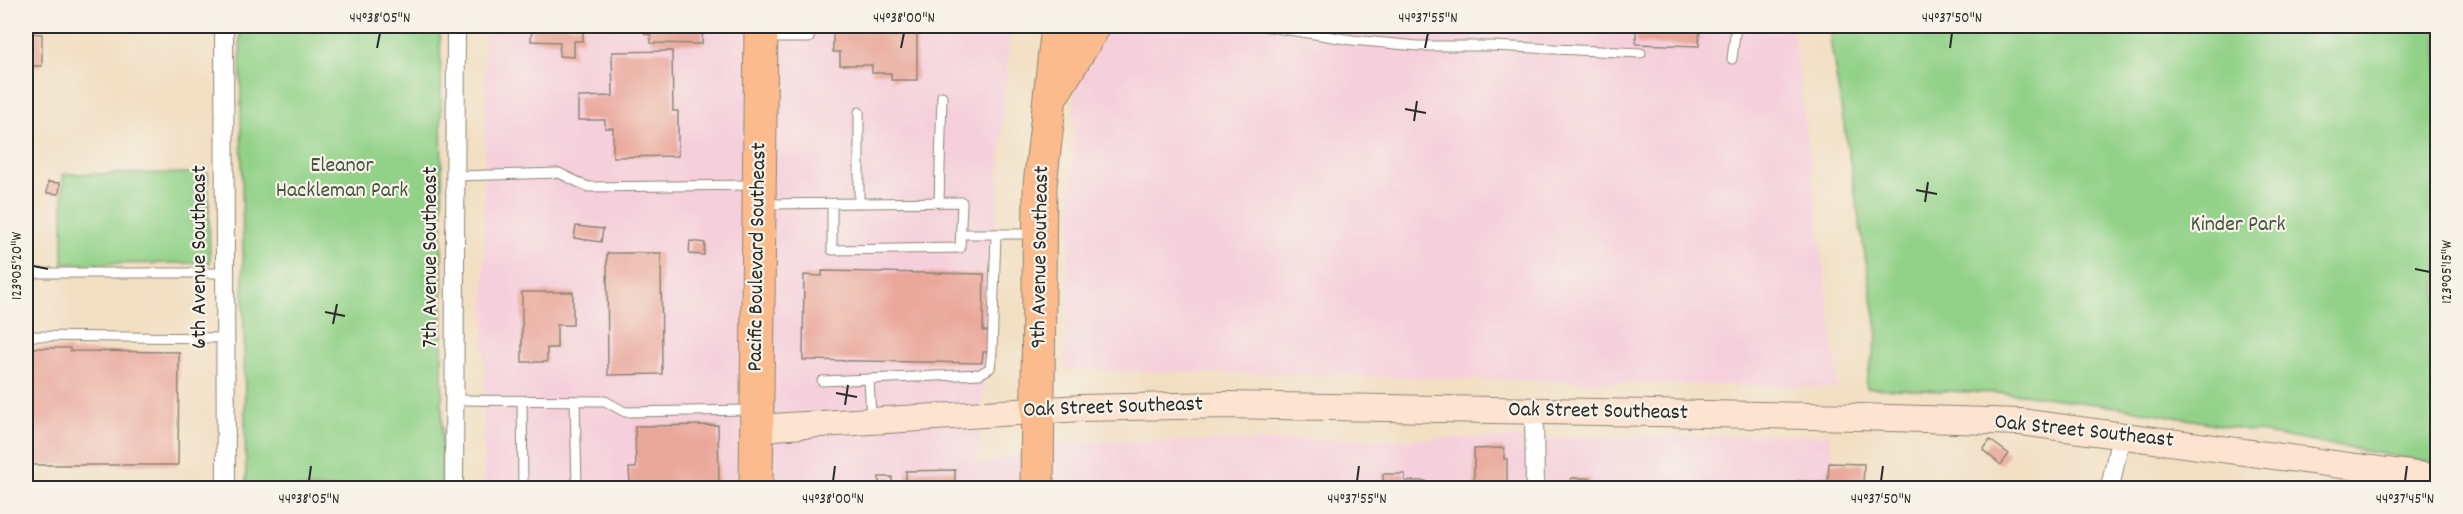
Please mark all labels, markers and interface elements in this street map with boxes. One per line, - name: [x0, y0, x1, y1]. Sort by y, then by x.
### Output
- text: 44°38'05"N: [350, 8, 410, 30]
- text: 44°38'00"N: [873, 8, 935, 30]
- text: 44°37'55"N: [1398, 8, 1458, 30]
- text: 44°37'50"N: [1922, 8, 1982, 30]
- street label: Pacific Boulevard Southeast: [741, 142, 775, 372]
- park label: Eleanor Hackleman Park: [276, 151, 408, 207]
- street label: 6th Avenue Southeast: [185, 165, 216, 349]
- street label: 9th Avenue Southeast: [1024, 165, 1058, 349]
- street label: 7th Avenue Southeast: [416, 166, 447, 348]
- park label: Kinder Park: [2190, 210, 2286, 241]
- text: 123°05'20"W: [7, 232, 29, 300]
- text: 123°05'15"W: [2437, 240, 2459, 304]
- street label: Oak Street Southeast: [1022, 389, 1204, 427]
- street label: Oak Street Southeast: [1508, 395, 1688, 429]
- street label: Oak Street Southeast: [1993, 407, 2175, 457]
- text: 44°38'05"N: [279, 489, 339, 511]
- text: 44°38'00"N: [802, 489, 864, 511]
- text: 44°37'55"N: [1327, 489, 1387, 511]
- text: 44°37'50"N: [1851, 489, 1911, 511]
- text: 44°37'45"N: [2376, 489, 2434, 511]

